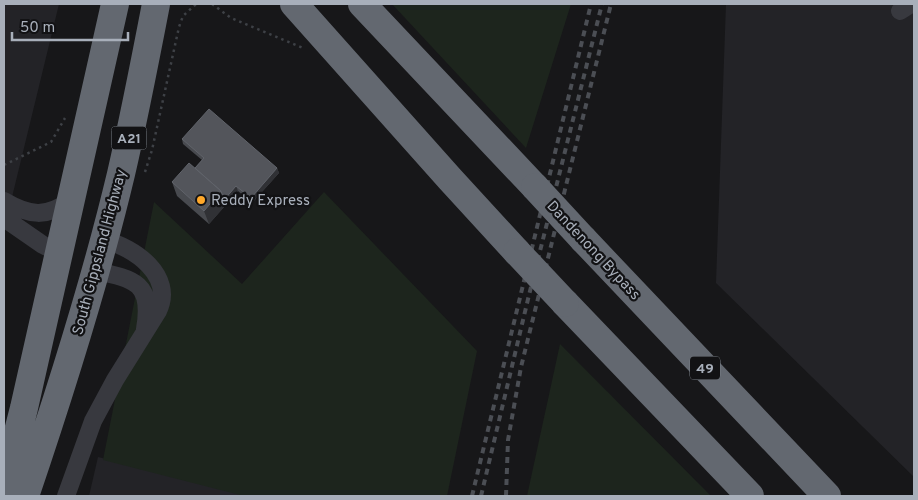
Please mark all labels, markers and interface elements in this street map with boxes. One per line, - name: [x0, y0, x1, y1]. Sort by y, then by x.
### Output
- scale bar: [12, 10, 129, 42]
- text: 50 m: [20, 19, 55, 38]
- road number: A21: [112, 126, 146, 150]
- street label: South Gippsland Highway: [69, 167, 132, 337]
- place label: Reddy Express: [211, 192, 310, 211]
- marker: Reddy Express: [195, 194, 207, 206]
- street label: Dandenong Bypass: [542, 197, 644, 305]
- road number: 49: [690, 356, 720, 379]

